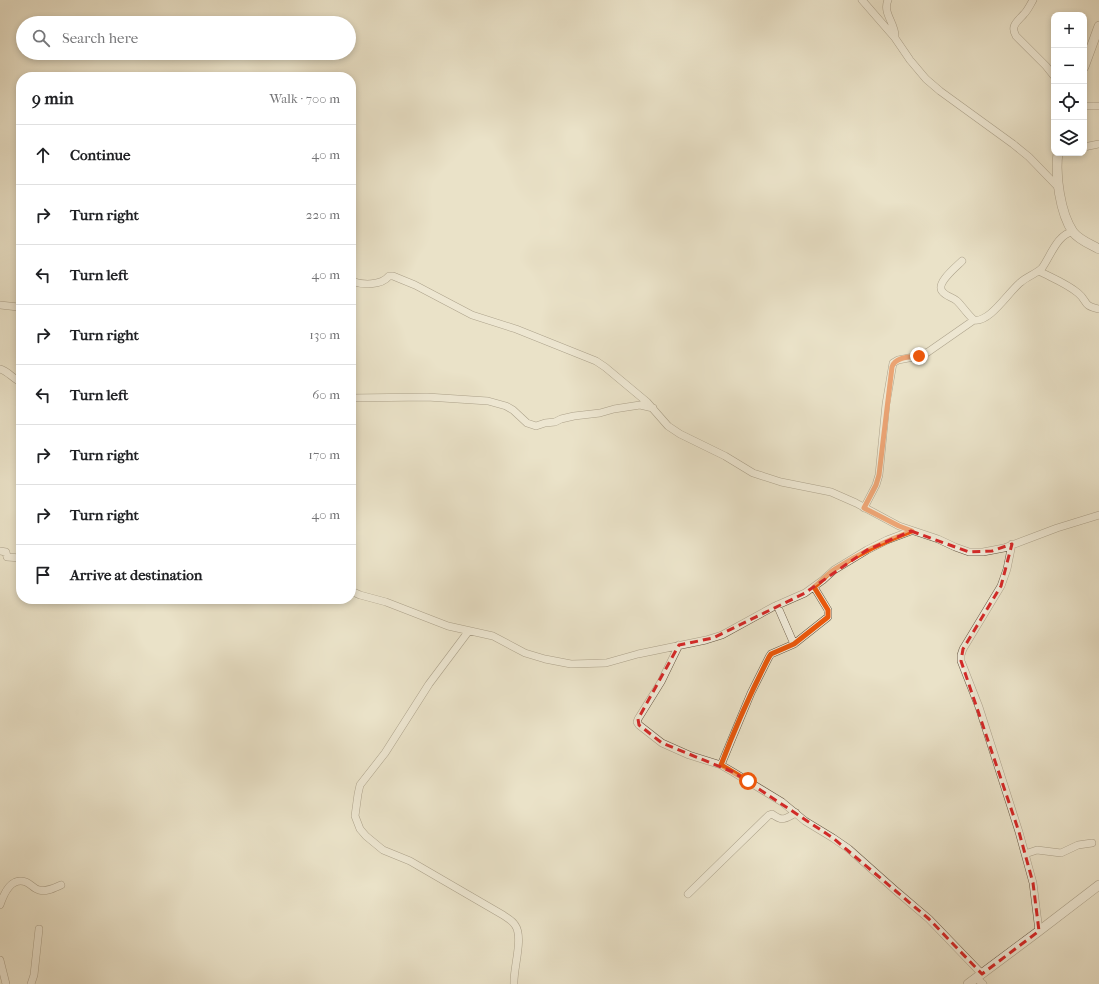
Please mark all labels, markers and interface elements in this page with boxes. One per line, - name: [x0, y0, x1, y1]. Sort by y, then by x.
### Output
- map controls: [1051, 12, 1087, 156]
- button: +: [1051, 12, 1087, 48]
- search box: [16, 16, 356, 60]
- icon: search: [30, 27, 52, 49]
- text: Search here: [62, 29, 138, 47]
- button: −: [1051, 48, 1087, 84]
- button: locate: [1051, 84, 1087, 120]
- text: 9 min: [32, 88, 74, 108]
- text: Walk · 700 m: [269, 91, 340, 106]
- button: layers: [1051, 120, 1087, 156]
- icon: ahead: [32, 144, 54, 166]
- text: Continue: [70, 146, 130, 164]
- text: 40 m: [312, 147, 340, 162]
- icon: right: [32, 204, 54, 226]
- text: Turn right: [70, 206, 139, 224]
- text: 220 m: [306, 207, 340, 222]
- icon: left: [32, 264, 54, 286]
- text: Turn left: [70, 266, 128, 284]
- text: 40 m: [312, 267, 340, 282]
- icon: right: [32, 324, 54, 346]
- text: Turn right: [70, 326, 139, 344]
- text: 130 m: [309, 327, 340, 342]
- route end: [910, 347, 928, 365]
- icon: left: [32, 384, 54, 406]
- text: Turn left: [70, 386, 128, 404]
- text: 60 m: [312, 387, 340, 402]
- icon: right: [32, 444, 54, 466]
- text: Turn right: [70, 446, 139, 464]
- text: 170 m: [308, 447, 340, 462]
- icon: right: [32, 504, 54, 526]
- text: Turn right: [70, 506, 139, 524]
- text: 40 m: [312, 507, 340, 522]
- icon: arrive: [32, 564, 54, 586]
- text: Arrive at destination: [70, 566, 202, 584]
- route start: [739, 772, 757, 790]

